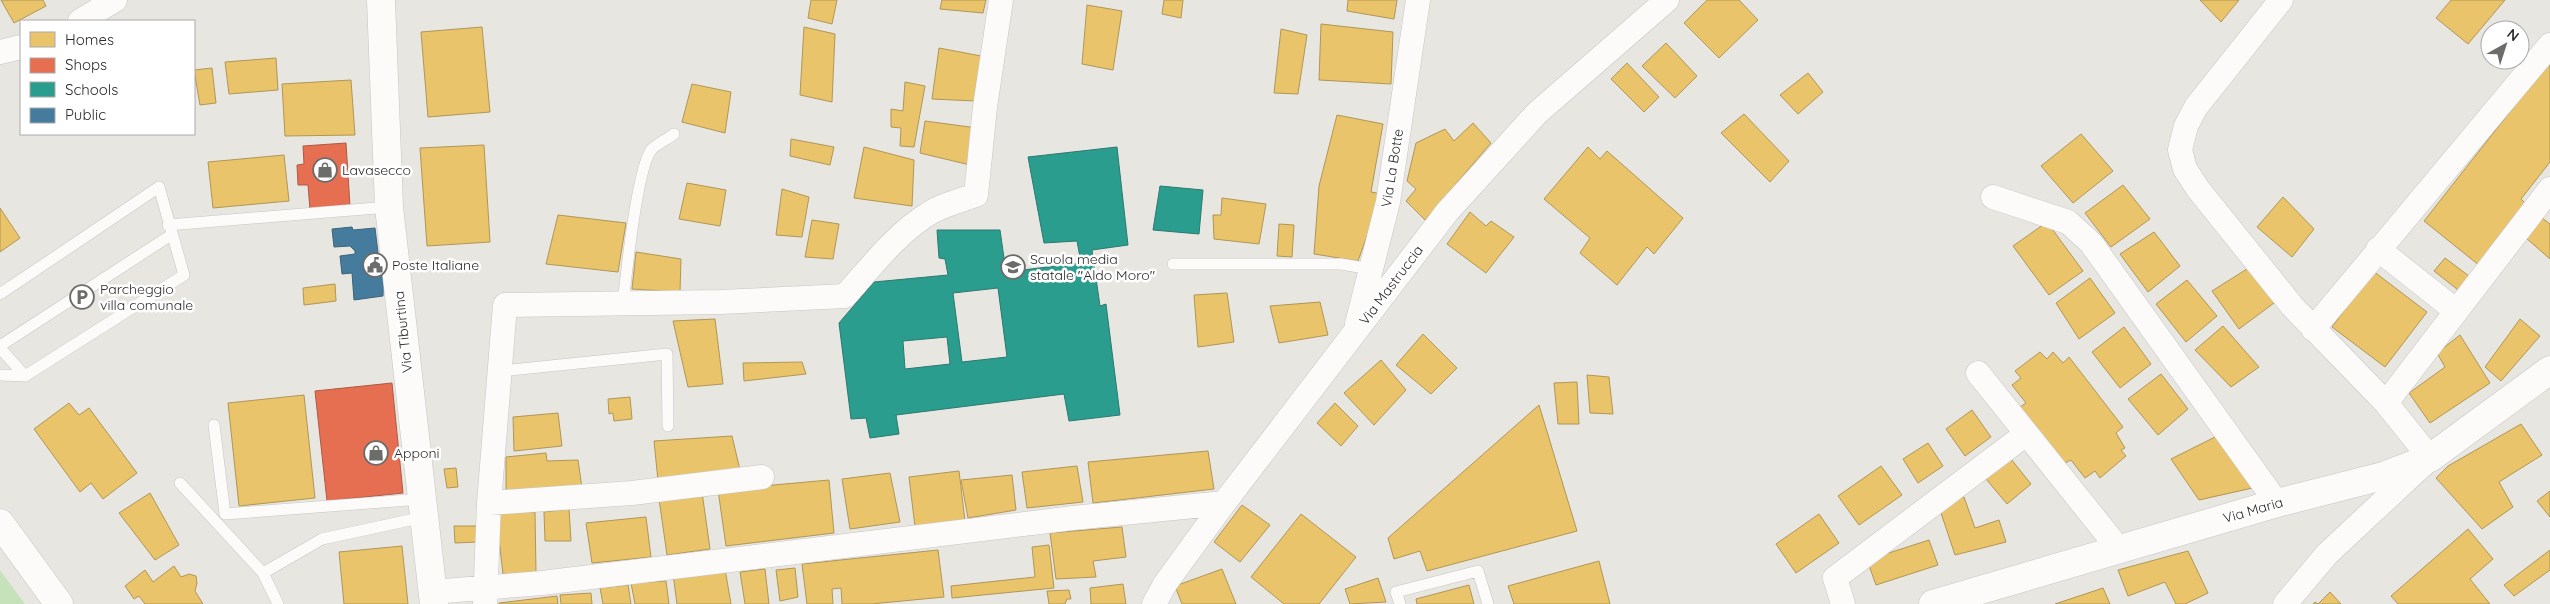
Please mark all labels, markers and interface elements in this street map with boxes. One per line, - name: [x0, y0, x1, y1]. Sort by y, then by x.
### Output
- legend: [20, 20, 195, 135]
- north arrow: [2480, 20, 2530, 70]
- text: N: [2504, 25, 2523, 45]
- text: Homes: [65, 30, 114, 49]
- text: Shops: [65, 55, 107, 74]
- text: Schools: [65, 80, 118, 99]
- text: Public: [65, 105, 106, 124]
- street label: Via La Botte: [1377, 127, 1407, 209]
- shop icon: Lavasecco: [312, 157, 338, 183]
- place label: Lavasecco: [342, 161, 411, 179]
- street label: Via Mastruccia: [1355, 242, 1427, 328]
- place label: Scuola media statale "Aldo Moro": [1030, 250, 1155, 284]
- public building icon: Poste Italiane: [362, 252, 388, 278]
- school or university icon: Scuola media statale "Aldo Moro": [1000, 254, 1026, 280]
- place label: Poste Italiane: [392, 256, 479, 274]
- place label: Parcheggio villa comunale: [100, 280, 193, 314]
- parking icon: Parcheggio villa comunale: [69, 284, 95, 310]
- street label: Via Tiburtina: [390, 290, 416, 374]
- shop icon: Apponi: [363, 440, 389, 466]
- place label: Apponi: [394, 444, 440, 462]
- street label: Via Maria: [2221, 493, 2285, 527]

